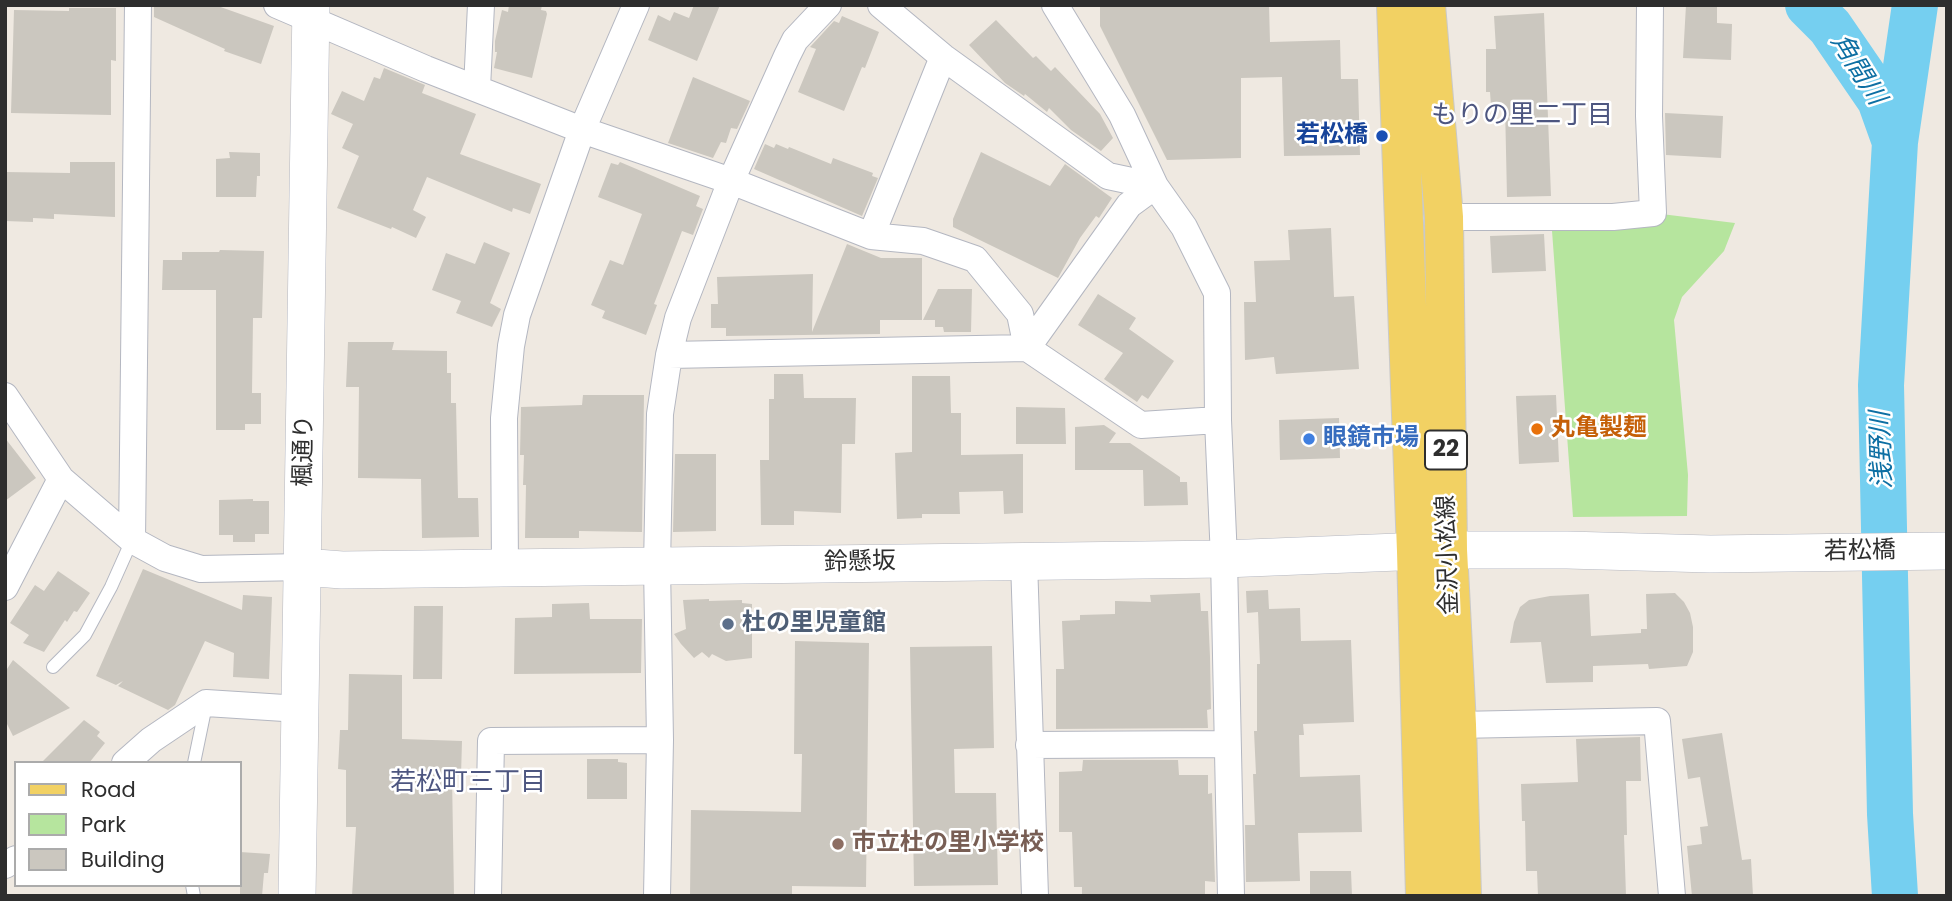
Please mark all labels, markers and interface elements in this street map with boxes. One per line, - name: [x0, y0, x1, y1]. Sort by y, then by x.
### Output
- water label: 角間川: [1823, 29, 1891, 111]
- district label: もりの里二丁目: [1431, 100, 1613, 132]
- place label: 若松橋: [1296, 122, 1368, 150]
- marker: 若松橋: [1374, 128, 1390, 144]
- water label: 浅野川: [1866, 410, 1900, 490]
- street label: 楓通り: [290, 415, 320, 487]
- place label: 丸亀製麺: [1551, 415, 1647, 443]
- marker: 丸亀製麺: [1529, 421, 1545, 437]
- place label: 眼鏡市場: [1323, 425, 1419, 453]
- marker: 眼鏡市場: [1301, 431, 1317, 447]
- road number: 22: [1425, 431, 1467, 470]
- street label: 金沢小松線: [1433, 495, 1465, 615]
- street label: 若松橋: [1824, 537, 1896, 567]
- street label: 鈴懸坂: [824, 548, 896, 578]
- place label: 杜の里児童館: [742, 610, 886, 638]
- marker: 杜の里児童館: [720, 616, 736, 632]
- legend: [14, 761, 242, 887]
- district label: 若松町三丁目: [390, 767, 546, 799]
- text: Road: [81, 775, 136, 804]
- text: Park: [81, 810, 126, 839]
- place label: 市立杜の里小学校: [852, 830, 1044, 858]
- marker: 市立杜の里小学校: [830, 836, 846, 852]
- text: Building: [81, 845, 165, 874]

